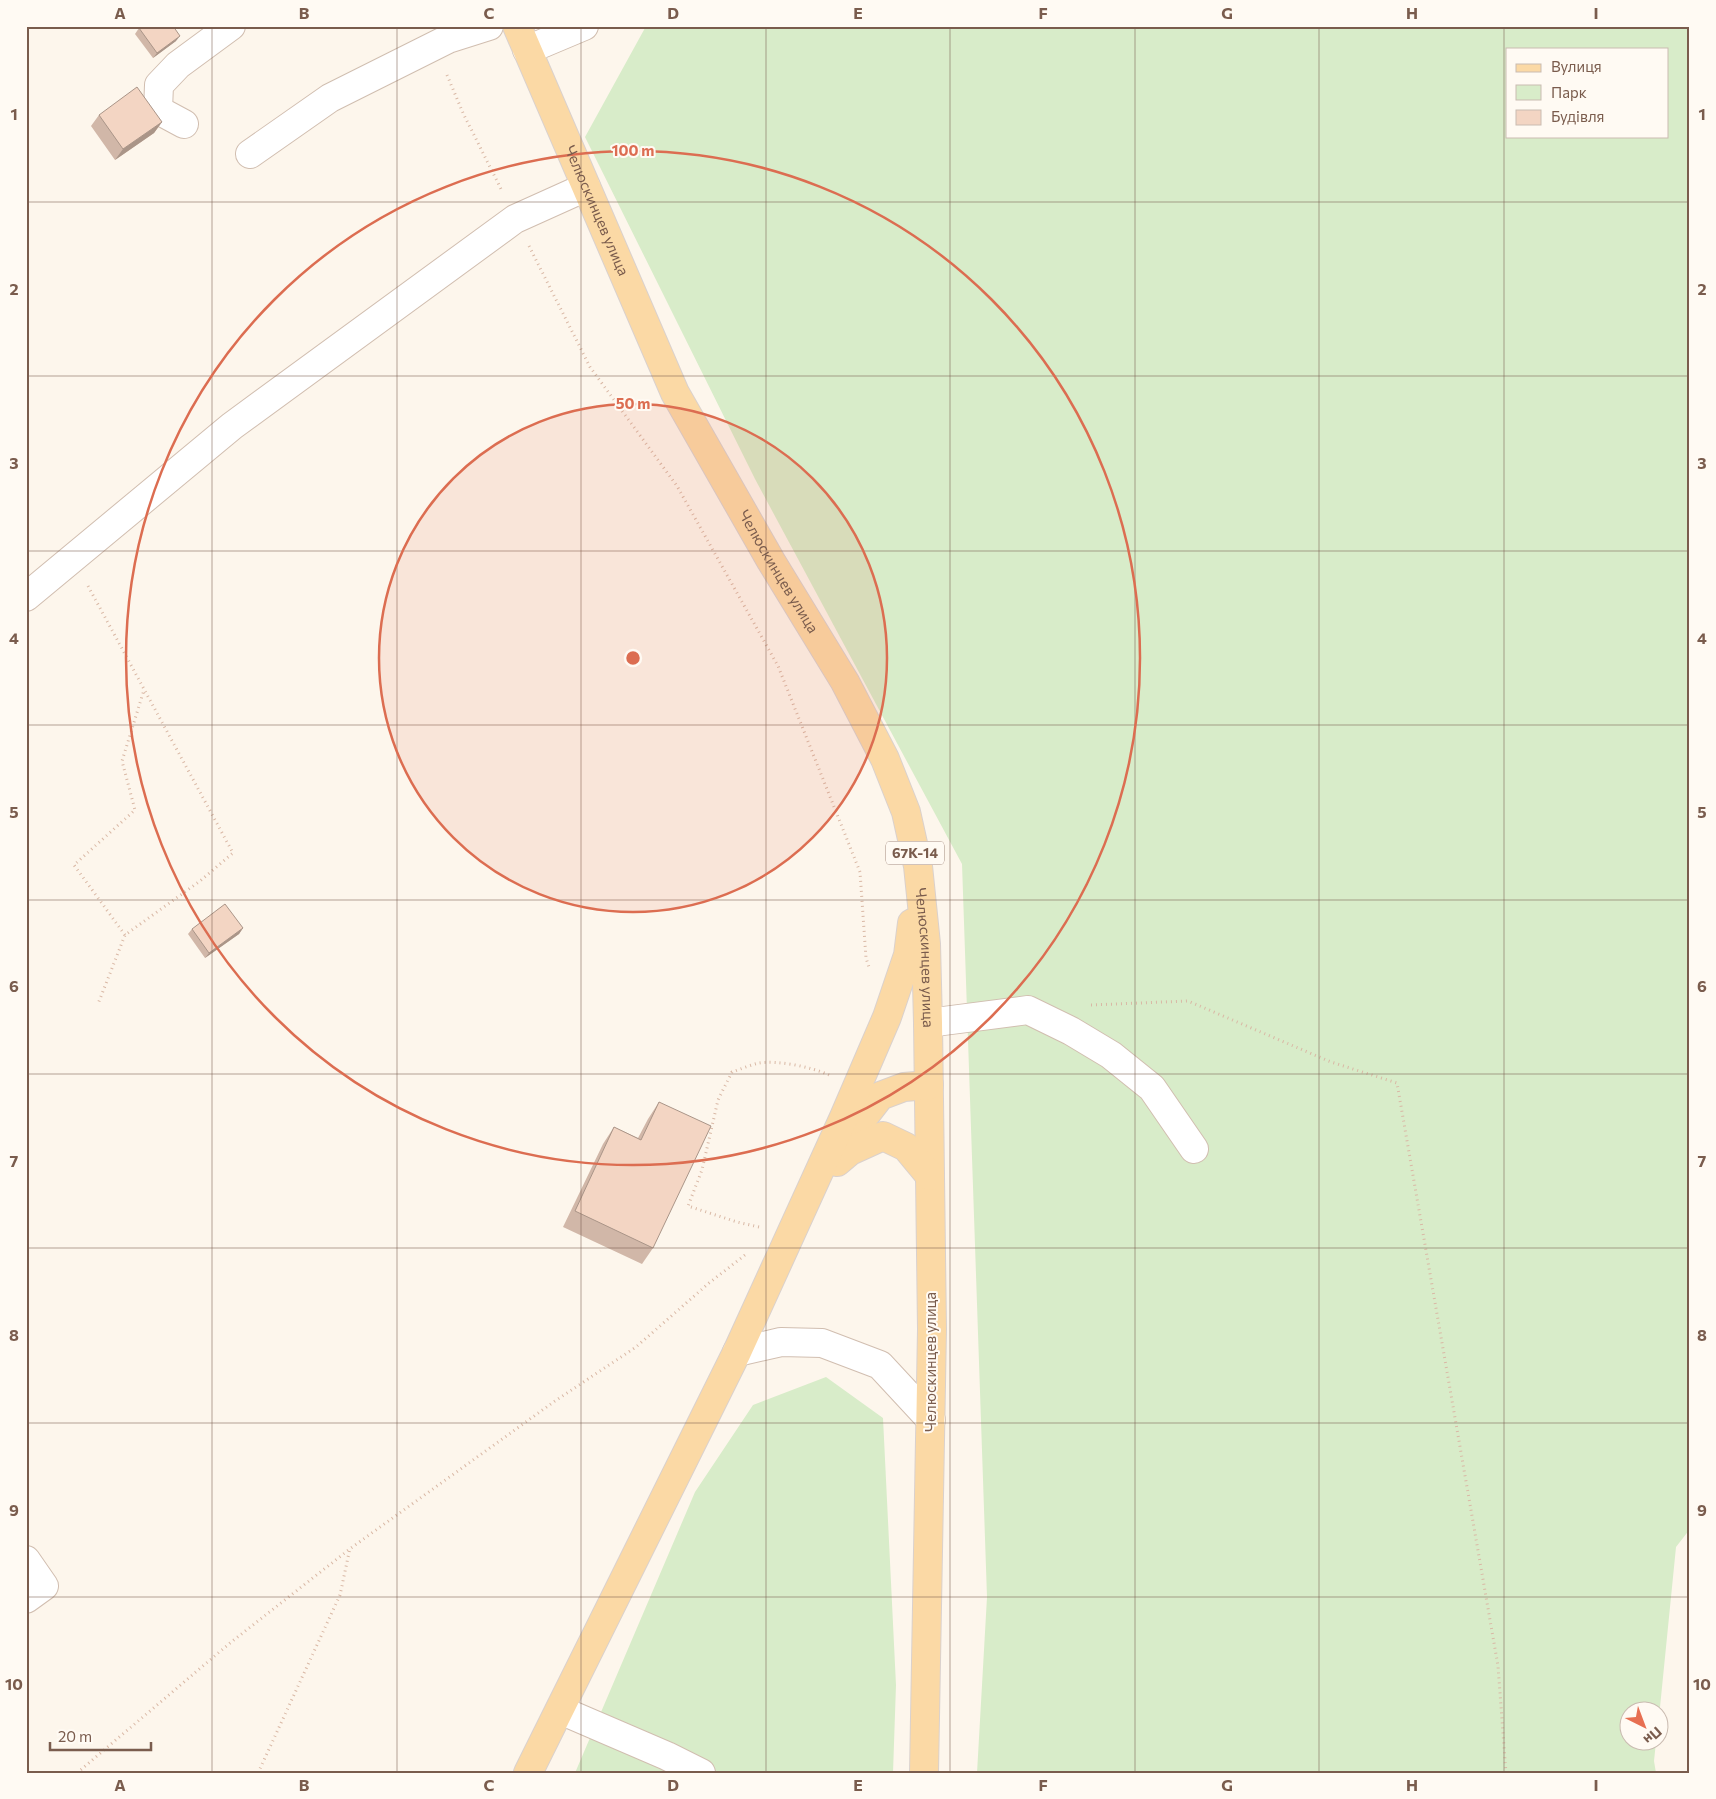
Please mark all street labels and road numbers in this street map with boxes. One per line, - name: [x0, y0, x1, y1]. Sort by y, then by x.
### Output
- street label: Челюскинцев улица: [561, 142, 633, 278]
- street label: Челюскинцев улица: [736, 506, 823, 636]
- road number: 67К-14: [886, 841, 944, 864]
- street label: Челюскинцев улица: [912, 887, 938, 1028]
- street label: Челюскинцев улица: [921, 1292, 939, 1432]

